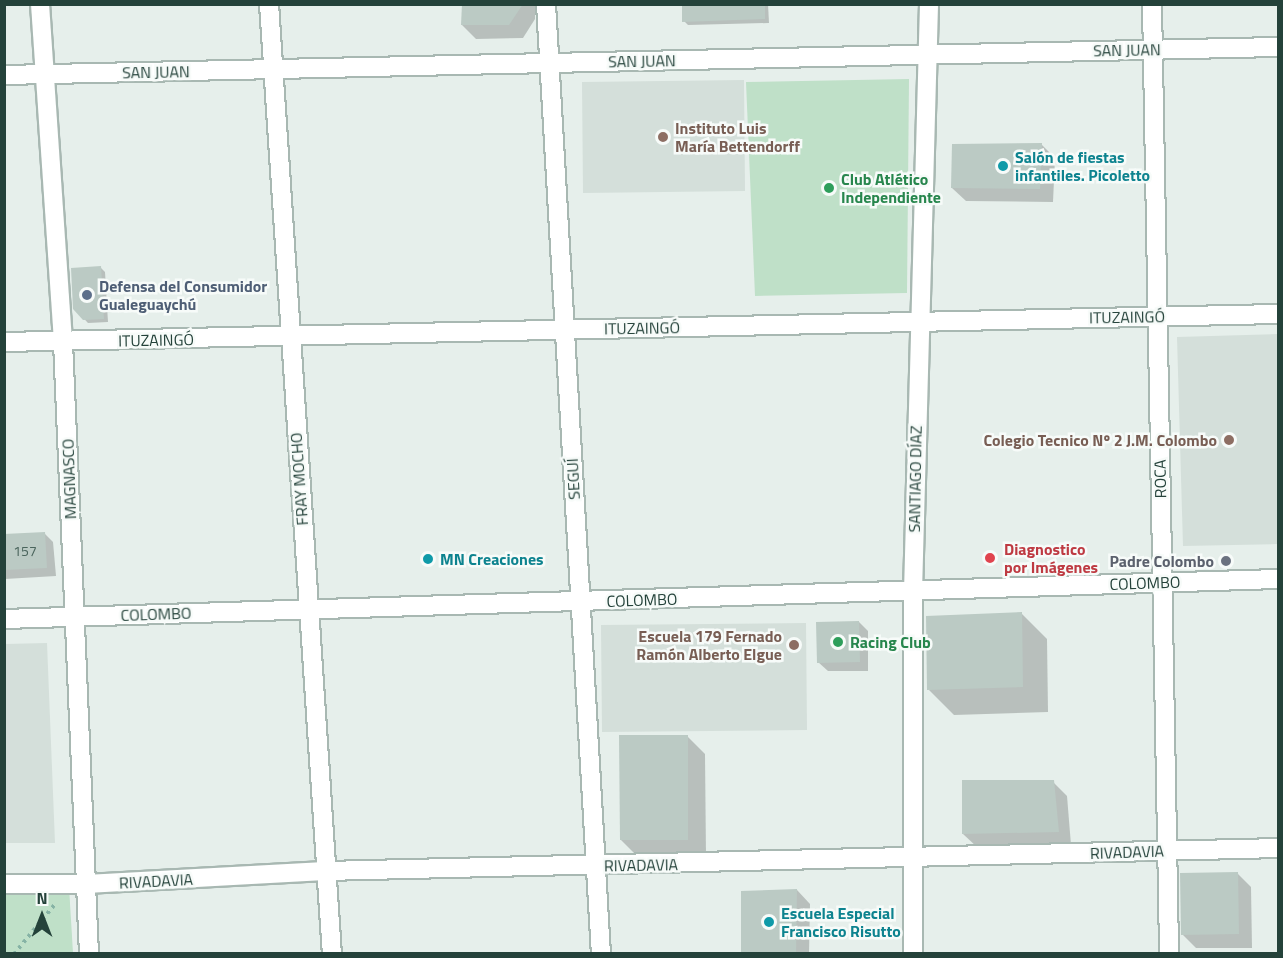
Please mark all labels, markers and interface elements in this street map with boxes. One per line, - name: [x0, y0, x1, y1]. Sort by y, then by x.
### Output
- street label: SAN JUAN: [1093, 40, 1161, 60]
- street label: SAN JUAN: [608, 51, 676, 71]
- street label: SAN JUAN: [122, 62, 190, 82]
- place label: Instituto Luis María Bettendorff: [675, 118, 800, 156]
- marker: Instituto Luis María Bettendorff: [656, 130, 670, 144]
- place label: Salón de fiestas infantiles. Picoletto: [1015, 147, 1150, 185]
- marker: Salón de fiestas infantiles. Picoletto: [996, 159, 1010, 173]
- place label: Club Atlético Independiente: [841, 169, 941, 207]
- marker: Club Atlético Independiente: [822, 181, 836, 195]
- place label: Defensa del Consumidor Gualeguaychú: [99, 276, 267, 314]
- marker: Defensa del Consumidor Gualeguaychú: [80, 288, 94, 302]
- street label: ITUZAINGÓ: [1089, 307, 1165, 327]
- street label: ITUZAINGÓ: [604, 318, 680, 338]
- street label: ITUZAINGÓ: [118, 330, 194, 350]
- street label: SANTIAGO DÍAZ: [904, 425, 926, 533]
- place label: Colegio Tecnico Nº 2 J.M. Colombo: [983, 430, 1217, 450]
- street label: FRAY MOCHO: [286, 432, 312, 526]
- marker: Colegio Tecnico Nº 2 J.M. Colombo: [1222, 433, 1236, 447]
- street label: MAGNASCO: [58, 438, 80, 520]
- street label: SEGUÍ: [562, 458, 584, 500]
- street label: ROCA: [1150, 460, 1170, 498]
- place label: Diagnostico por Imágenes: [1004, 539, 1098, 577]
- house number: 157: [13, 543, 37, 559]
- place label: MN Creaciones: [440, 549, 544, 569]
- marker: Diagnostico por Imágenes: [981, 549, 999, 567]
- place label: Padre Colombo: [1110, 551, 1214, 571]
- marker: MN Creaciones: [421, 552, 435, 566]
- marker: Padre Colombo: [1219, 554, 1233, 568]
- street label: COLOMBO: [1109, 572, 1181, 594]
- street label: COLOMBO: [606, 589, 678, 611]
- street label: COLOMBO: [120, 603, 192, 625]
- place label: Escuela 179 Fernado Ramón Alberto Elgue: [636, 626, 782, 664]
- place label: Racing Club: [850, 632, 931, 652]
- marker: Racing Club: [831, 635, 845, 649]
- marker: Escuela 179 Fernado Ramón Alberto Elgue: [787, 638, 801, 652]
- street label: RIVADAVIA: [1090, 841, 1164, 863]
- street label: RIVADAVIA: [604, 855, 678, 875]
- street label: RIVADAVIA: [118, 869, 194, 893]
- north arrow: [12, 886, 72, 946]
- text: N: [36, 886, 48, 910]
- place label: Escuela Especial Francisco Risutto: [781, 903, 901, 941]
- marker: Escuela Especial Francisco Risutto: [762, 915, 776, 929]

